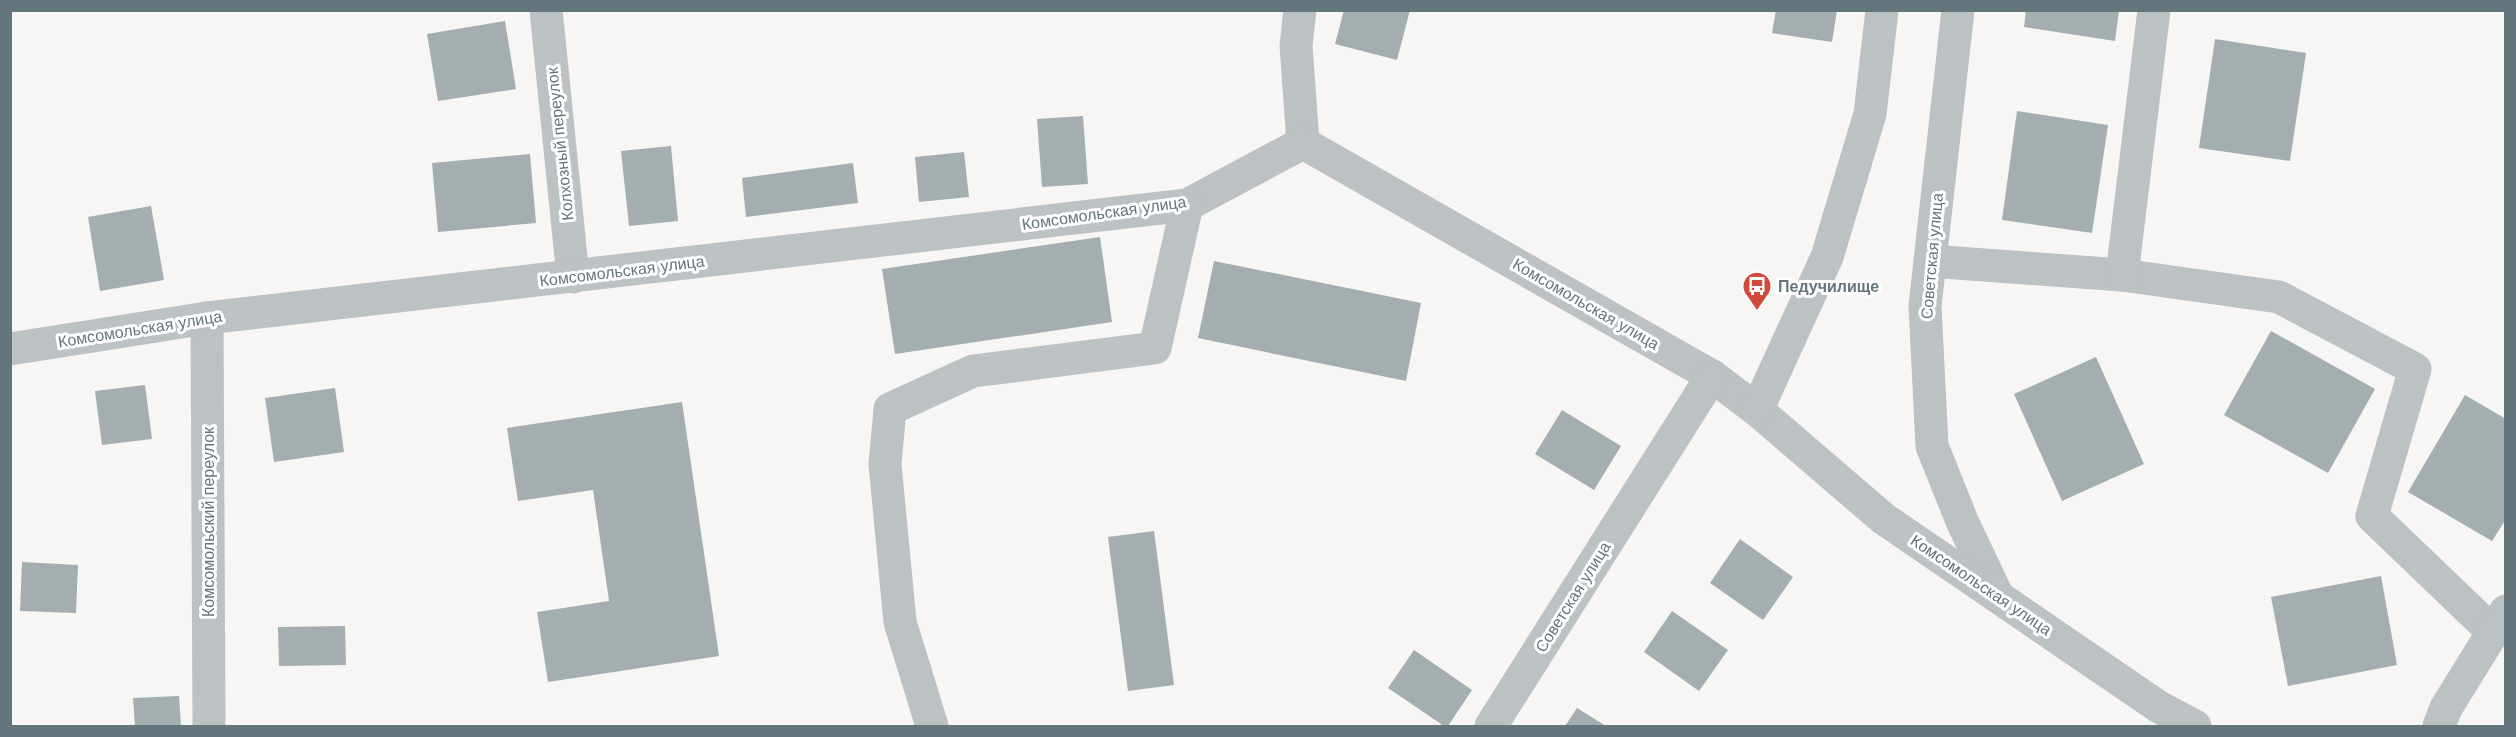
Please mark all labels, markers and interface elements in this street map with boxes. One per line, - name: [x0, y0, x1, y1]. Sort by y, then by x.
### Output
- street label: Колхозный переулок: [542, 65, 577, 222]
- street label: Комсомольская улица: [1021, 192, 1188, 234]
- street label: Советская улица: [1917, 192, 1947, 320]
- street label: Комсомольская улица: [539, 251, 706, 291]
- street label: Комсомольская улица: [1509, 254, 1663, 354]
- bus stop icon: Педучилище: [1741, 270, 1773, 312]
- place label: Педучилище: [1778, 277, 1879, 296]
- street label: Комсомольская улица: [57, 307, 223, 351]
- street label: Комсомольский переулок: [199, 426, 218, 617]
- street label: Комсомольская улица: [1907, 531, 2055, 639]
- street label: Советская улица: [1531, 538, 1615, 656]

